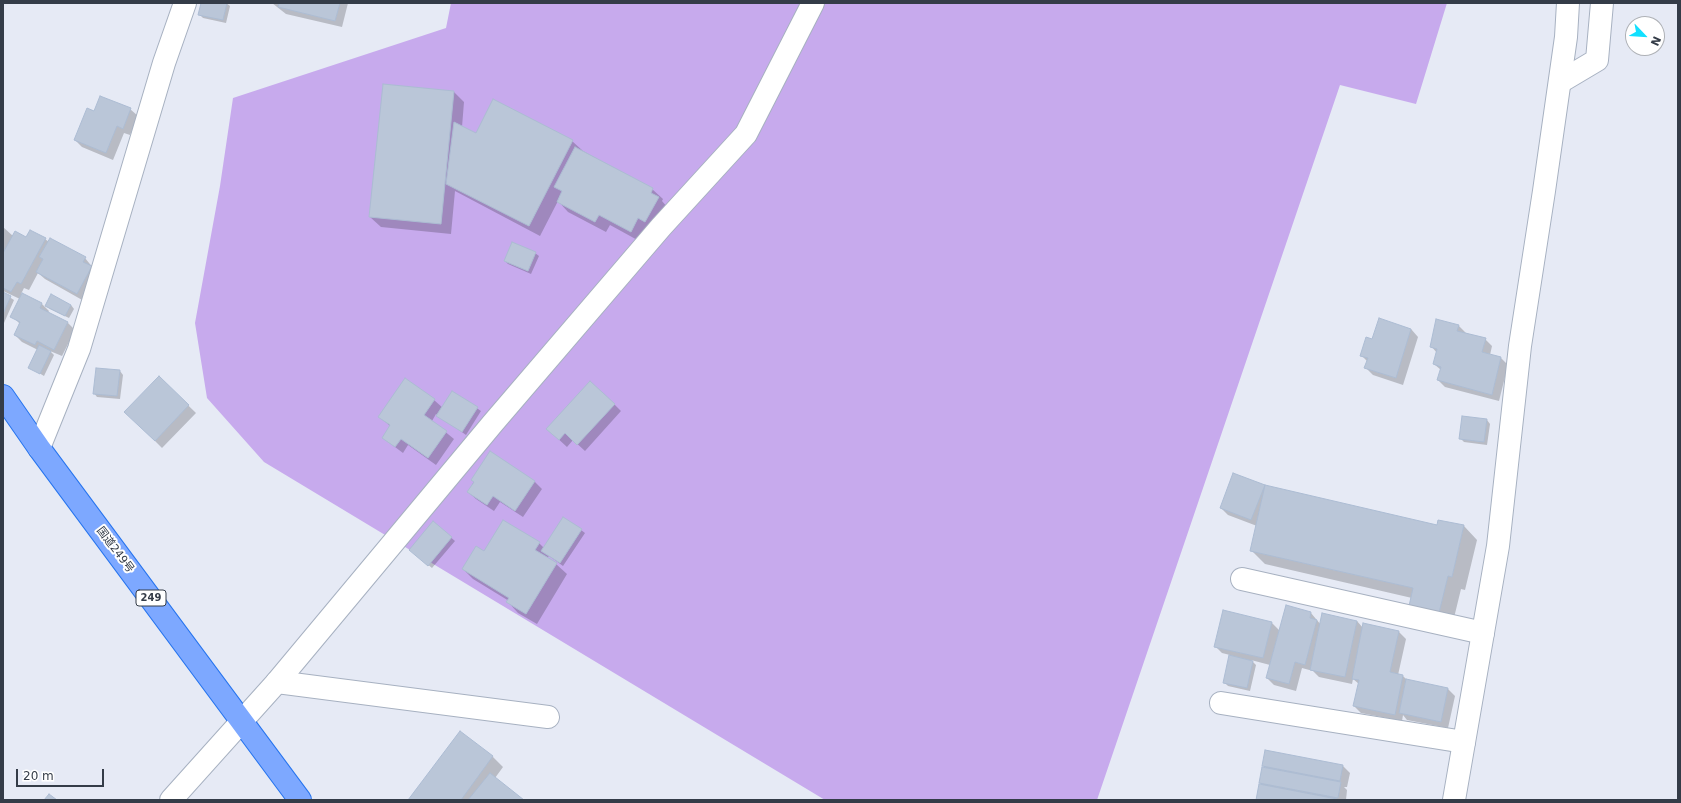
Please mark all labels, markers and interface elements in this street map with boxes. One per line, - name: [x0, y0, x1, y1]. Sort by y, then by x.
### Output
- north arrow: [1625, 16, 1665, 56]
- text: N: [1648, 34, 1663, 48]
- street label: 国道249号: [93, 524, 137, 576]
- road number: 249: [136, 590, 166, 606]
- scale bar: [18, 761, 106, 787]
- text: 20 m: [23, 769, 54, 783]

